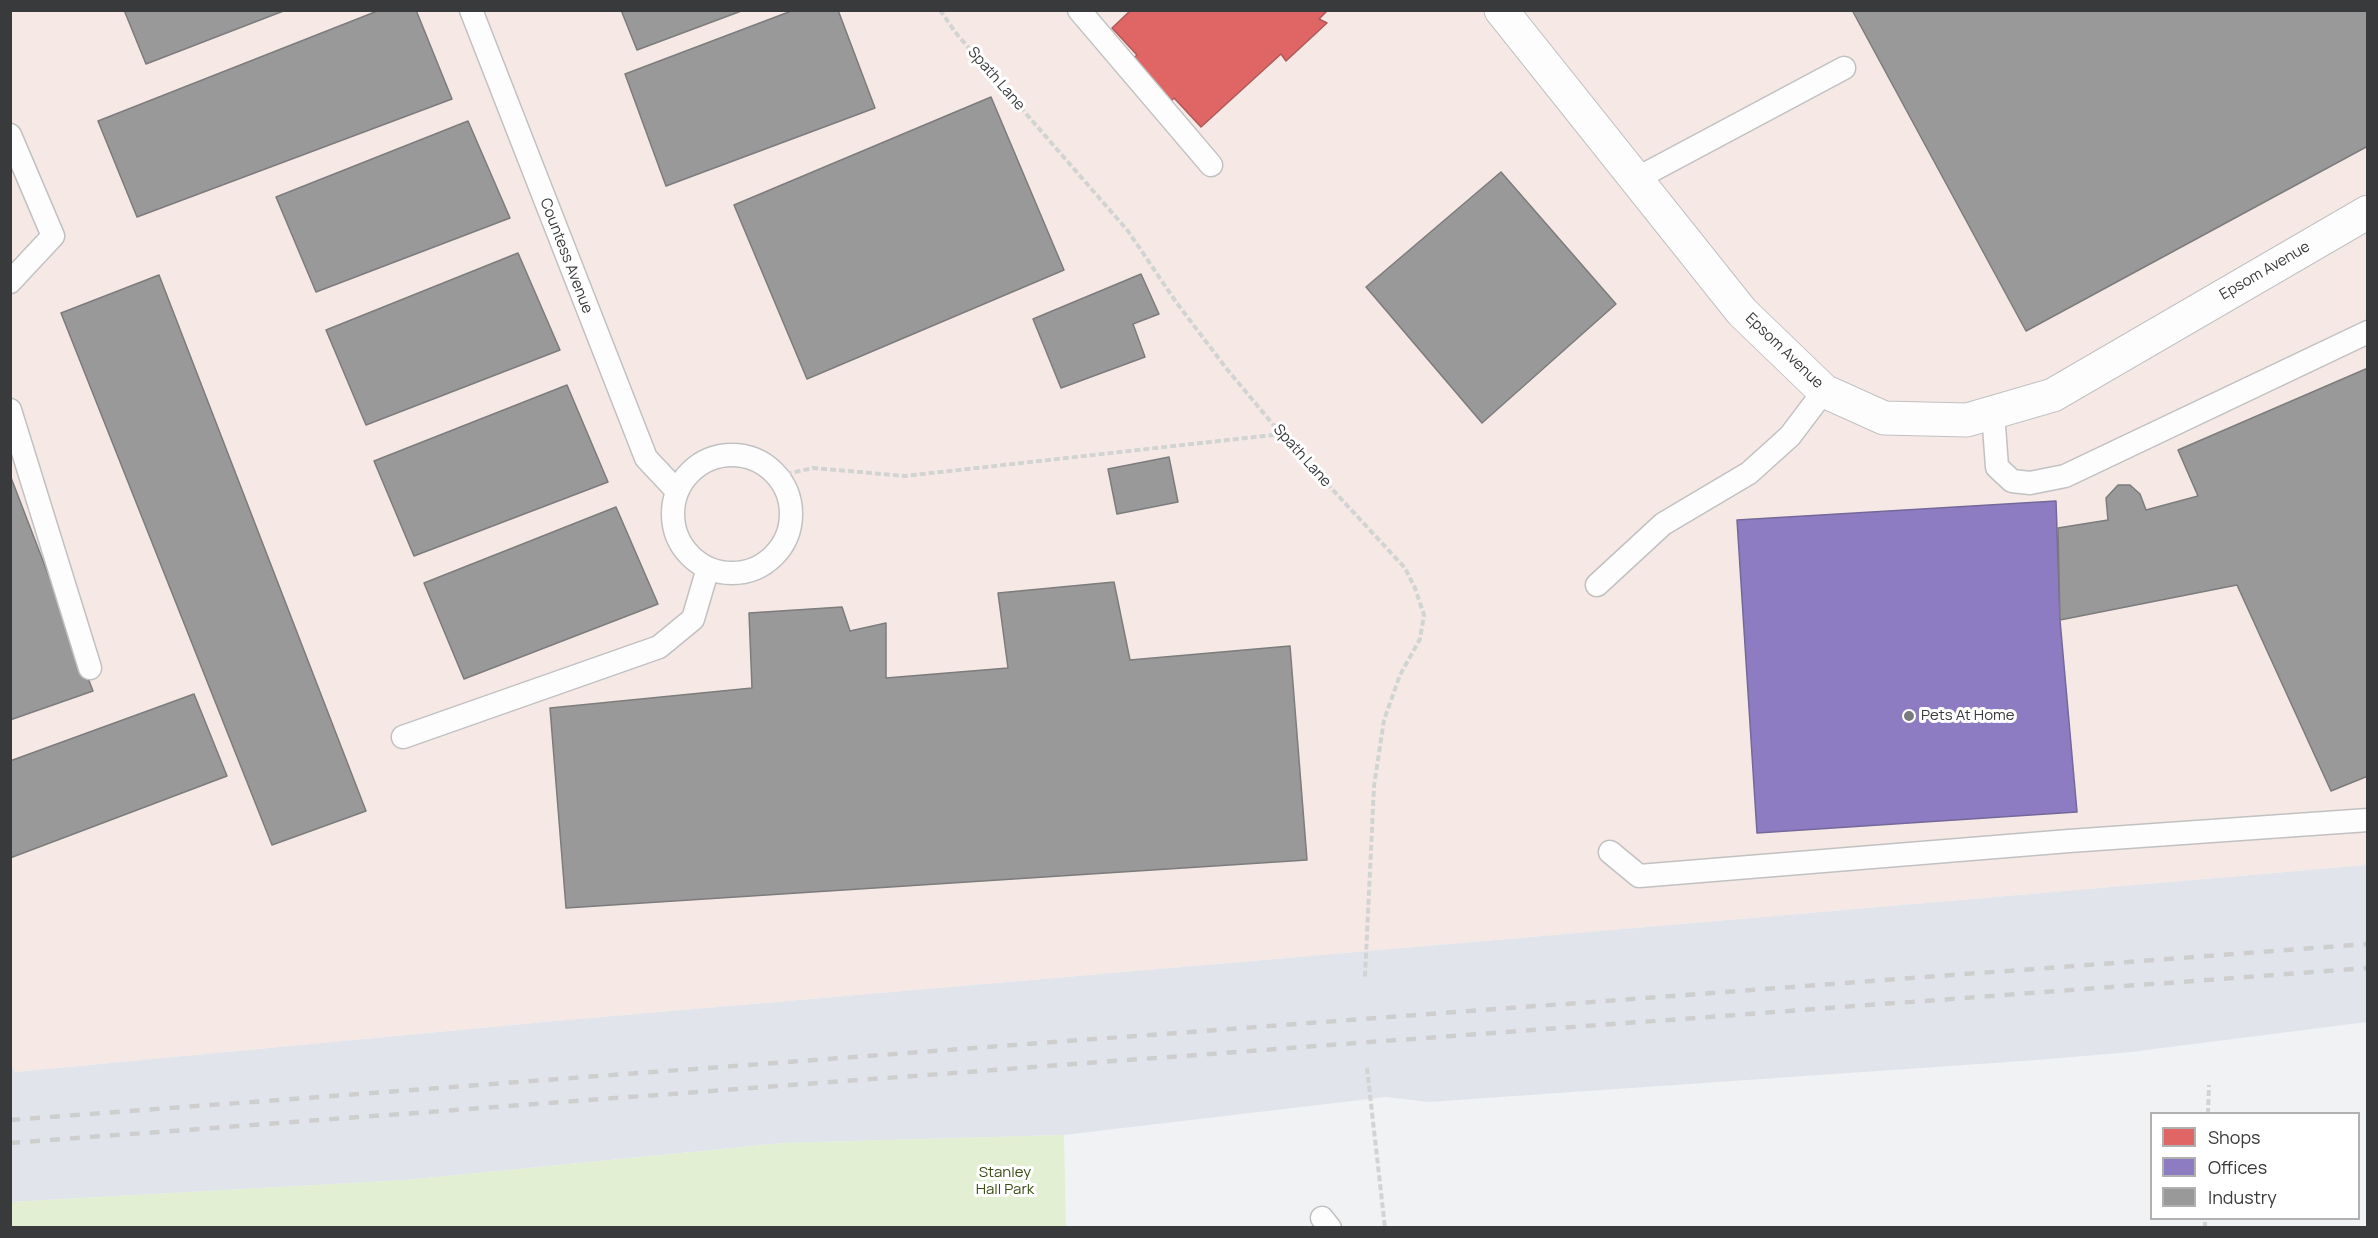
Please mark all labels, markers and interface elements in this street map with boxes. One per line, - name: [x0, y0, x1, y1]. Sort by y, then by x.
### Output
- street label: Spath Lane: [964, 44, 1028, 114]
- street label: Countess Avenue: [536, 196, 596, 316]
- street label: Epsom Avenue: [2217, 238, 2313, 304]
- street label: Epsom Avenue: [1741, 309, 1827, 393]
- street label: Spath Lane: [1269, 421, 1335, 491]
- place label: Pets At Home: [1921, 707, 2014, 725]
- marker: Pets At Home: [1902, 709, 1916, 723]
- legend: [2150, 1112, 2360, 1220]
- text: Shops: [2208, 1125, 2260, 1149]
- text: Offices: [2208, 1155, 2267, 1179]
- park label: Stanley Hall Park: [976, 1164, 1034, 1199]
- text: Industry: [2208, 1185, 2277, 1209]

